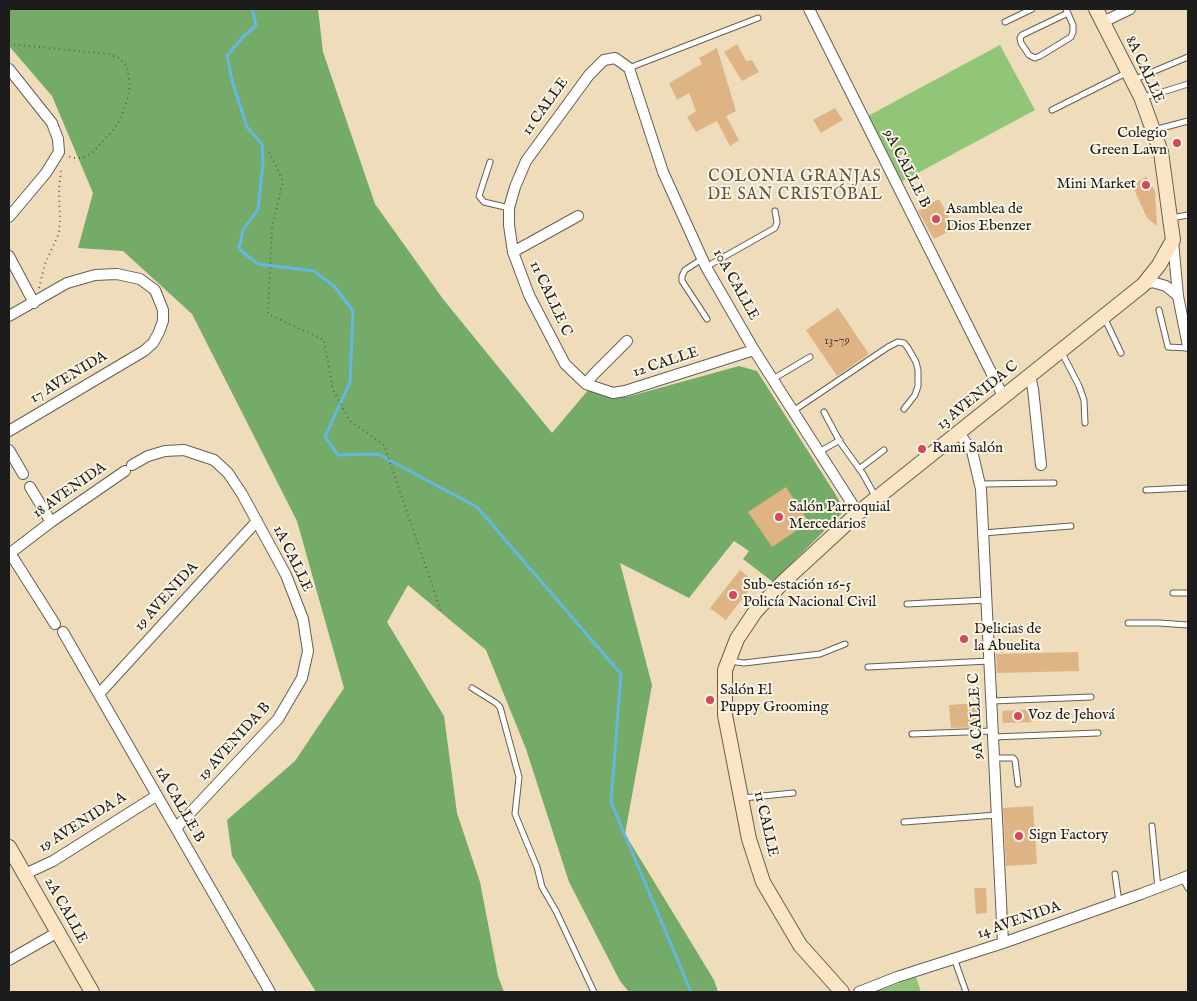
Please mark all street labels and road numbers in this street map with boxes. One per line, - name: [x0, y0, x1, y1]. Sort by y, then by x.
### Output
- street label: 8A CALLE: [1121, 34, 1167, 106]
- street label: 11 CALLE: [519, 75, 573, 139]
- street label: 9A CALLE B: [879, 127, 933, 211]
- street label: 10A CALLE: [708, 246, 762, 324]
- street label: 11 CALLE C: [525, 259, 575, 339]
- street label: 12 CALLE: [631, 344, 701, 382]
- street label: 17 AVENIDA: [27, 348, 111, 408]
- street label: 13 AVENIDA C: [934, 358, 1022, 434]
- street label: 18 AVENIDA: [30, 459, 110, 523]
- street label: 1A CALLE: [268, 523, 316, 595]
- street label: 19 AVENIDA: [131, 559, 203, 635]
- street label: 9A CALLE C: [966, 672, 988, 760]
- street label: 19 AVENIDA B: [195, 699, 275, 785]
- street label: 1A CALLE B: [150, 764, 208, 846]
- street label: 19 AVENIDA A: [36, 789, 130, 857]
- street label: 11 CALLE: [749, 789, 781, 859]
- street label: 2A CALLE: [39, 875, 91, 947]
- street label: 14 AVENIDA: [975, 898, 1063, 944]

